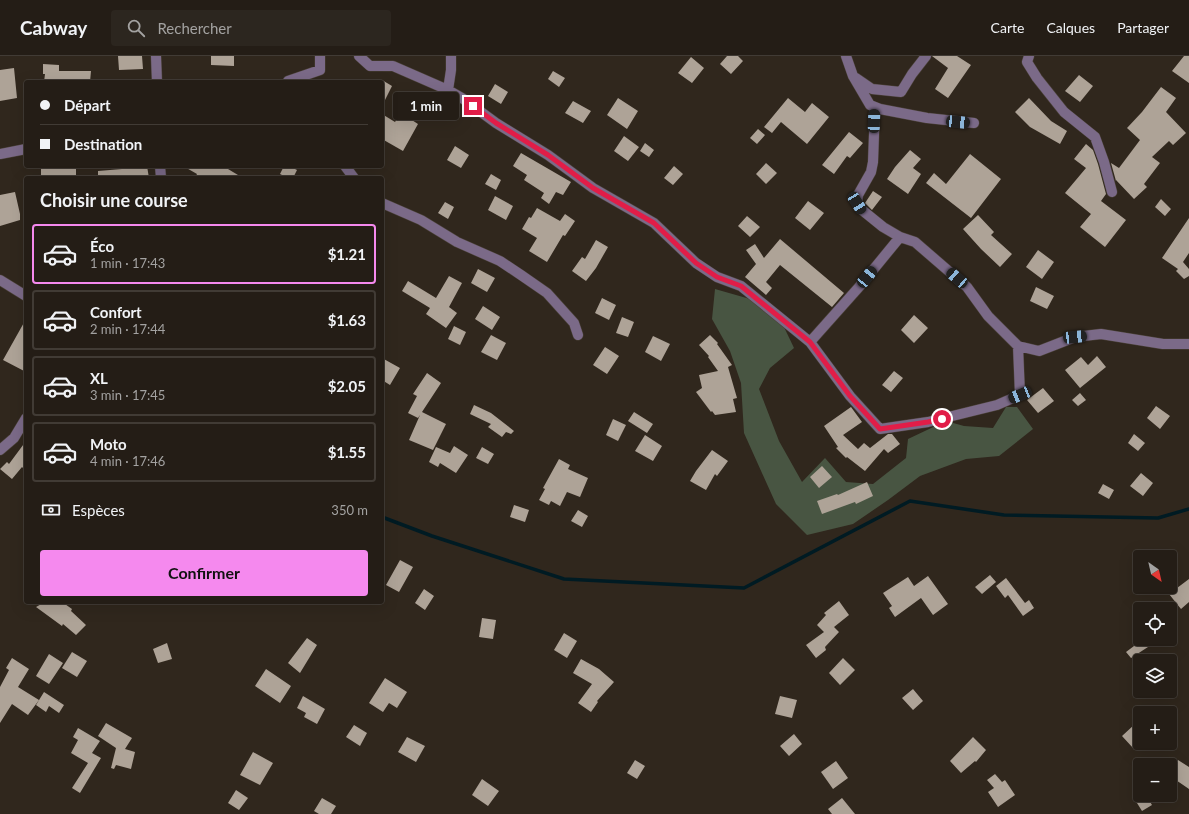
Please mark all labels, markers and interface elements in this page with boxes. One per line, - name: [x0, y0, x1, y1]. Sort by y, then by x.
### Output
- search box: [111, 10, 391, 46]
- text: Cabway: [20, 16, 87, 39]
- icon: search: [125, 17, 147, 39]
- text: Rechercher: [157, 19, 232, 37]
- text: Carte: [991, 19, 1024, 36]
- text: Calques: [1046, 19, 1095, 36]
- text: Partager: [1117, 19, 1169, 36]
- callout: 1 min: [393, 92, 459, 120]
- text: Départ: [64, 96, 111, 114]
- route end: [464, 97, 482, 115]
- text: 1 min: [410, 98, 442, 114]
- car: [868, 109, 880, 133]
- car: [945, 115, 971, 129]
- text: Destination: [64, 135, 142, 153]
- text: Choisir une course: [40, 189, 188, 211]
- car: [846, 190, 868, 216]
- icon: car: [42, 236, 78, 272]
- text: Éco: [90, 237, 114, 255]
- text: $1.21: [328, 245, 366, 263]
- text: 1 min · 17:43: [90, 255, 165, 271]
- car: [855, 264, 879, 290]
- car: [944, 266, 970, 290]
- icon: car: [42, 302, 78, 338]
- text: Confort: [90, 303, 142, 321]
- text: $1.63: [328, 311, 366, 329]
- text: 2 min · 17:44: [90, 321, 165, 337]
- car: [1062, 330, 1088, 344]
- icon: car: [42, 368, 78, 404]
- text: XL: [90, 369, 108, 387]
- text: $2.05: [328, 377, 366, 395]
- car: [1007, 385, 1033, 405]
- text: 3 min · 17:45: [90, 387, 165, 403]
- route start: [933, 410, 951, 428]
- icon: car: [42, 434, 78, 470]
- text: Moto: [90, 435, 127, 453]
- text: $1.55: [328, 443, 366, 461]
- text: 4 min · 17:46: [90, 453, 165, 469]
- icon: cash: [40, 499, 62, 521]
- text: Espèces: [72, 501, 125, 519]
- text: 350 m: [331, 502, 368, 518]
- button: Confirmer: [40, 550, 368, 596]
- north arrow: [1133, 550, 1177, 594]
- map controls: [1133, 550, 1177, 802]
- button: locate: [1133, 602, 1177, 646]
- button: layers: [1133, 654, 1177, 698]
- button: +: [1133, 706, 1177, 750]
- button: −: [1133, 758, 1177, 802]

